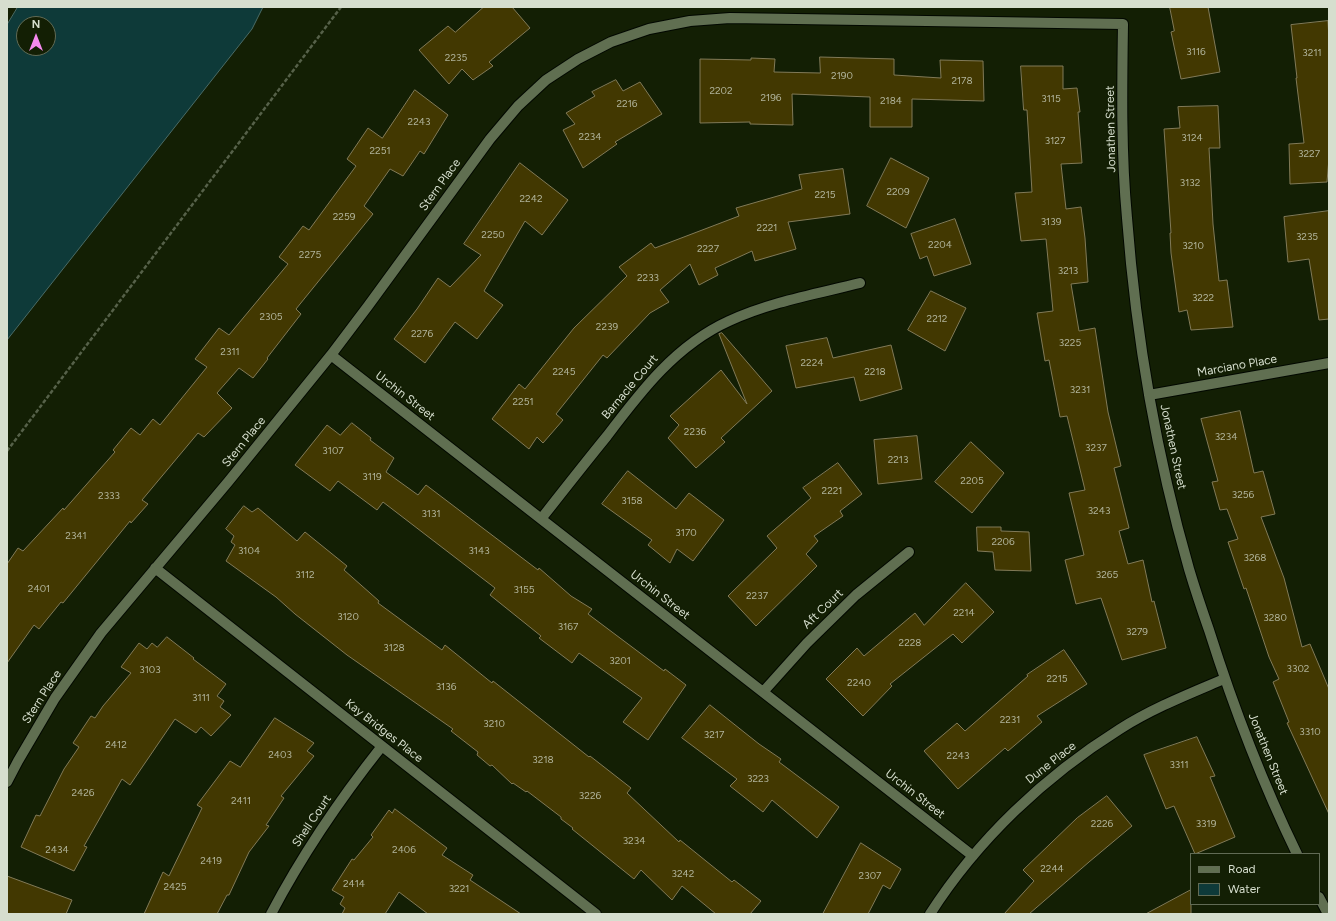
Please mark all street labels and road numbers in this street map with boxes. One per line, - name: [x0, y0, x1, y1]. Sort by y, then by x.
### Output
- street label: Jonathen Street: [1103, 85, 1119, 173]
- street label: Stern Place: [416, 156, 464, 214]
- street label: Barnacle Court: [599, 352, 661, 422]
- street label: Marciano Place: [1196, 352, 1278, 380]
- street label: Urchin Street: [372, 368, 438, 424]
- street label: Jonathen Street: [1157, 403, 1189, 491]
- street label: Stern Place: [219, 414, 269, 470]
- street label: Urchin Street: [627, 567, 693, 623]
- street label: Aft Court: [800, 586, 846, 632]
- street label: Stern Place: [19, 668, 65, 726]
- street label: Kay Bridges Place: [342, 696, 426, 766]
- street label: Jonathen Street: [1245, 711, 1291, 797]
- street label: Dune Place: [1023, 739, 1079, 787]
- street label: Urchin Street: [882, 766, 948, 822]
- street label: Shell Court: [289, 792, 335, 850]

